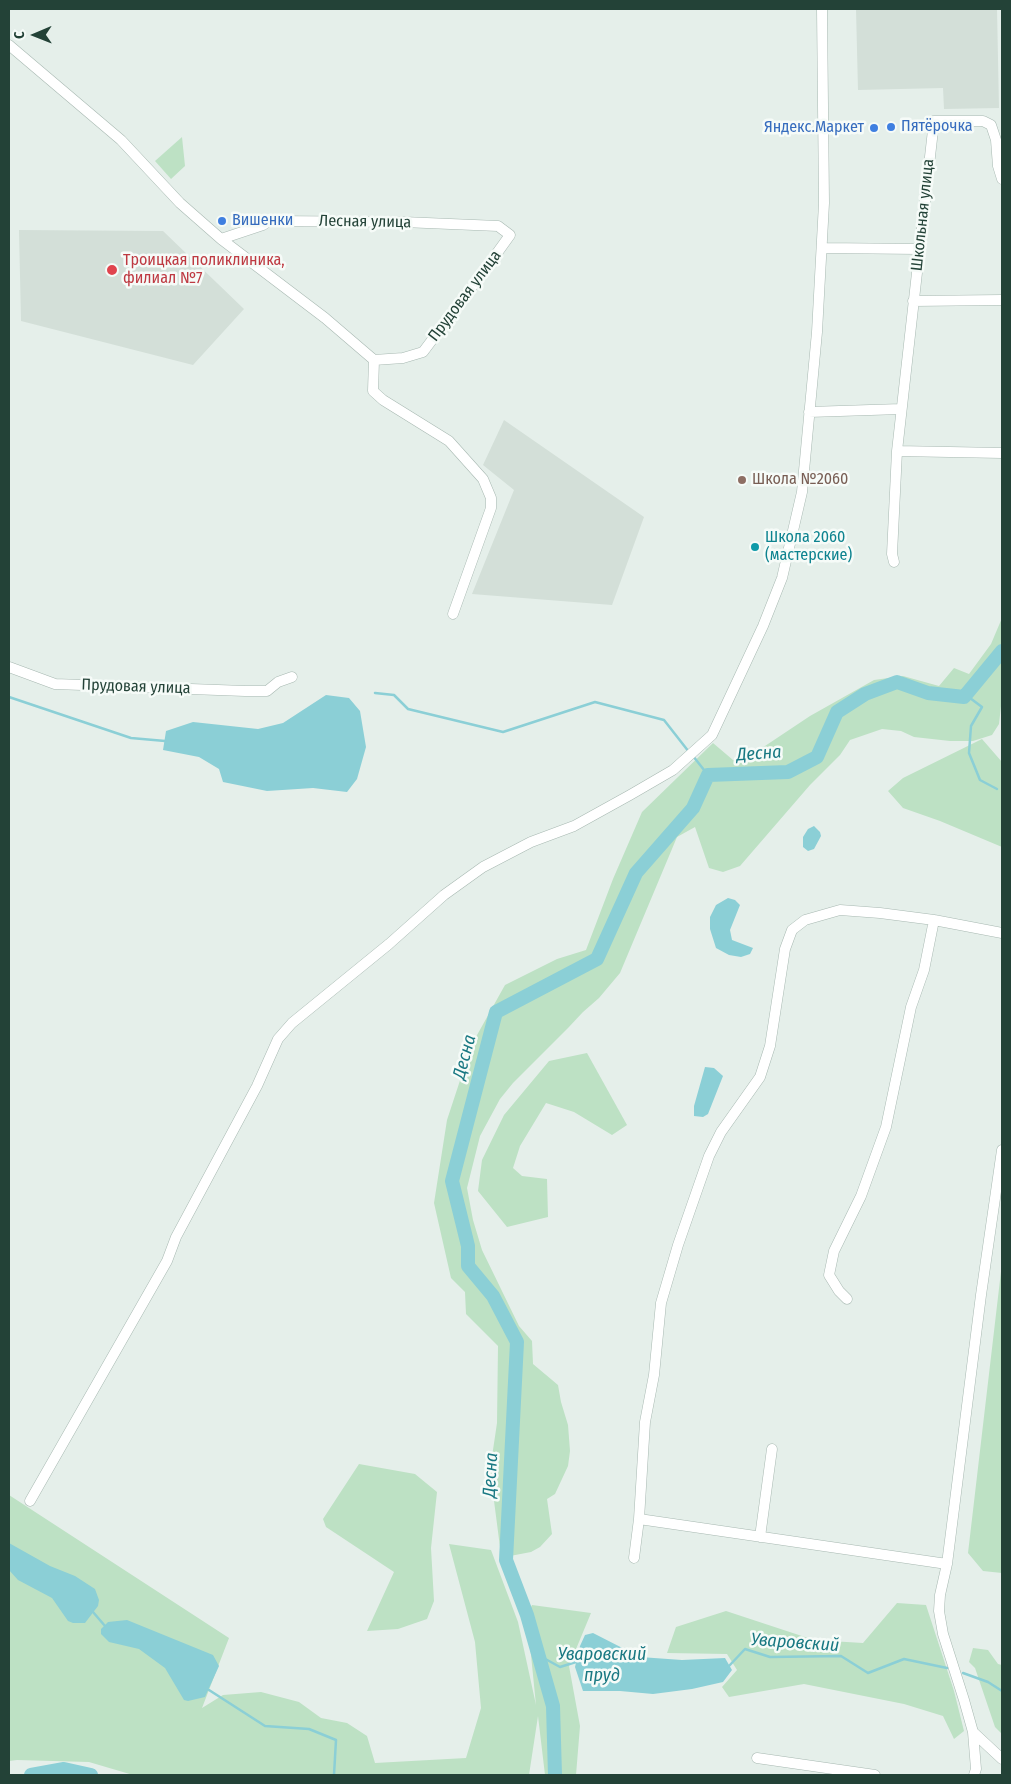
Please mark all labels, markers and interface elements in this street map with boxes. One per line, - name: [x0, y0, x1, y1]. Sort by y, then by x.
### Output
- north arrow: [10, 10, 60, 60]
- text: С: [11, 31, 28, 39]
- place label: Пятёрочка: [901, 117, 973, 137]
- place label: Яндекс.Маркет: [764, 118, 864, 138]
- marker: Пятёрочка: [885, 121, 897, 133]
- marker: Яндекс.Маркет: [868, 122, 880, 134]
- street label: Школьная улица: [908, 158, 938, 272]
- place label: Вишенки: [232, 211, 293, 231]
- street label: Лесная улица: [319, 212, 411, 232]
- marker: Вишенки: [216, 215, 228, 227]
- street label: Прудовая улица: [425, 247, 505, 345]
- place label: Троицкая поликлиника, филиал №7: [123, 251, 285, 289]
- marker: Троицкая поликлиника, филиал №7: [105, 263, 119, 277]
- place label: Школа №2060: [752, 470, 848, 490]
- marker: Школа №2060: [736, 474, 748, 486]
- place label: Школа 2060 (мастерские): [765, 528, 852, 566]
- marker: Школа 2060 (мастерские): [749, 541, 761, 553]
- street label: Прудовая улица: [81, 676, 191, 698]
- water label: Десна: [736, 742, 782, 766]
- water label: Десна: [449, 1032, 481, 1082]
- water label: Десна: [479, 1452, 503, 1498]
- water label: Уваровский: [750, 1629, 840, 1657]
- water label: Уваровский пруд: [558, 1644, 646, 1686]

